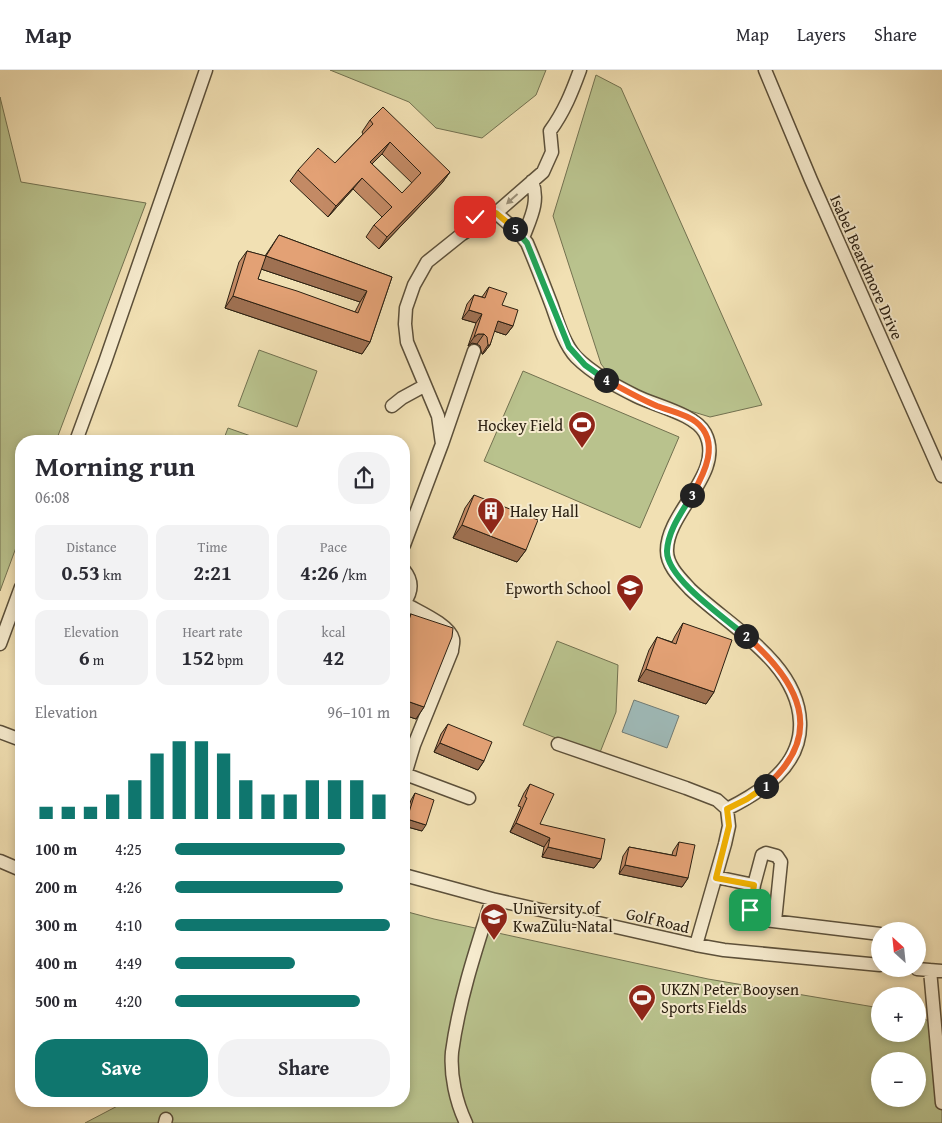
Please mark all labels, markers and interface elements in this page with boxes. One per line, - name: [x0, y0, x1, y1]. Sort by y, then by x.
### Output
- text: Map: [25, 17, 72, 52]
- text: Map: [736, 21, 769, 48]
- text: Layers: [797, 21, 846, 48]
- text: Share: [874, 21, 917, 48]
- street label: Isabel Beardmore Drive: [824, 191, 910, 343]
- one-way arrow: [506, 193, 518, 204]
- pin: [454, 196, 496, 238]
- icon: check: [461, 203, 489, 231]
- pin: 5: [502, 216, 528, 242]
- text: 5: [512, 219, 519, 239]
- pin: 4: [594, 368, 618, 392]
- text: 4: [603, 370, 610, 390]
- sports icon: Hockey Field: [567, 410, 597, 449]
- place label: Hockey Field: [478, 413, 563, 437]
- text: Morning run: [35, 445, 195, 486]
- button: share: [338, 452, 390, 504]
- pin: 3: [680, 482, 704, 508]
- text: 06:08: [35, 485, 70, 509]
- text: 3: [689, 485, 696, 505]
- building icon: Haley Hall: [476, 496, 506, 535]
- place label: Haley Hall: [510, 499, 579, 523]
- text: Distance: [66, 537, 117, 557]
- text: Time: [198, 537, 227, 557]
- text: Pace: [320, 537, 347, 557]
- text: 0.53: [61, 557, 100, 588]
- text: 2:21: [193, 557, 232, 588]
- text: 4:26: [300, 557, 339, 588]
- text: km: [100, 565, 122, 585]
- text: /km: [339, 565, 367, 585]
- school or university icon: Epworth School: [615, 573, 645, 612]
- place label: Epworth School: [506, 576, 612, 600]
- text: Elevation: [64, 622, 119, 642]
- text: Heart rate: [182, 622, 243, 642]
- text: kcal: [322, 622, 345, 642]
- pin: 2: [734, 624, 758, 648]
- text: 2: [743, 626, 750, 646]
- text: 6: [79, 642, 90, 673]
- text: 152: [182, 642, 214, 673]
- text: 42: [323, 642, 344, 673]
- text: m: [90, 650, 104, 670]
- text: bpm: [214, 650, 243, 670]
- text: Elevation: [35, 700, 98, 724]
- text: 96–101 m: [327, 700, 390, 724]
- pin: 1: [754, 774, 778, 798]
- text: 1: [763, 776, 770, 796]
- text: 100 m: [35, 837, 77, 861]
- text: 4:25: [115, 837, 142, 861]
- text: 200 m: [35, 875, 77, 899]
- text: 4:26: [115, 875, 142, 899]
- pin: [729, 889, 771, 931]
- place label: University of KwaZulu-Natal: [513, 896, 613, 938]
- icon: arrive: [736, 896, 764, 924]
- street label: Golf Road: [624, 901, 692, 939]
- school or university icon: University of KwaZulu-Natal: [479, 902, 509, 941]
- text: 300 m: [35, 913, 77, 937]
- text: 4:10: [115, 913, 142, 937]
- north arrow: [871, 922, 926, 978]
- map controls: [871, 922, 926, 1107]
- text: 400 m: [35, 951, 77, 975]
- text: 4:49: [115, 951, 142, 975]
- place label: UKZN Peter Booysen Sports Fields: [661, 977, 799, 1019]
- sports icon: UKZN Peter Booysen Sports Fields: [627, 983, 657, 1022]
- button: +: [871, 987, 926, 1042]
- text: 500 m: [35, 989, 77, 1013]
- text: 4:20: [115, 989, 142, 1013]
- button: Save: [35, 1039, 208, 1097]
- button: Share: [218, 1039, 390, 1097]
- button: −: [871, 1052, 926, 1107]

